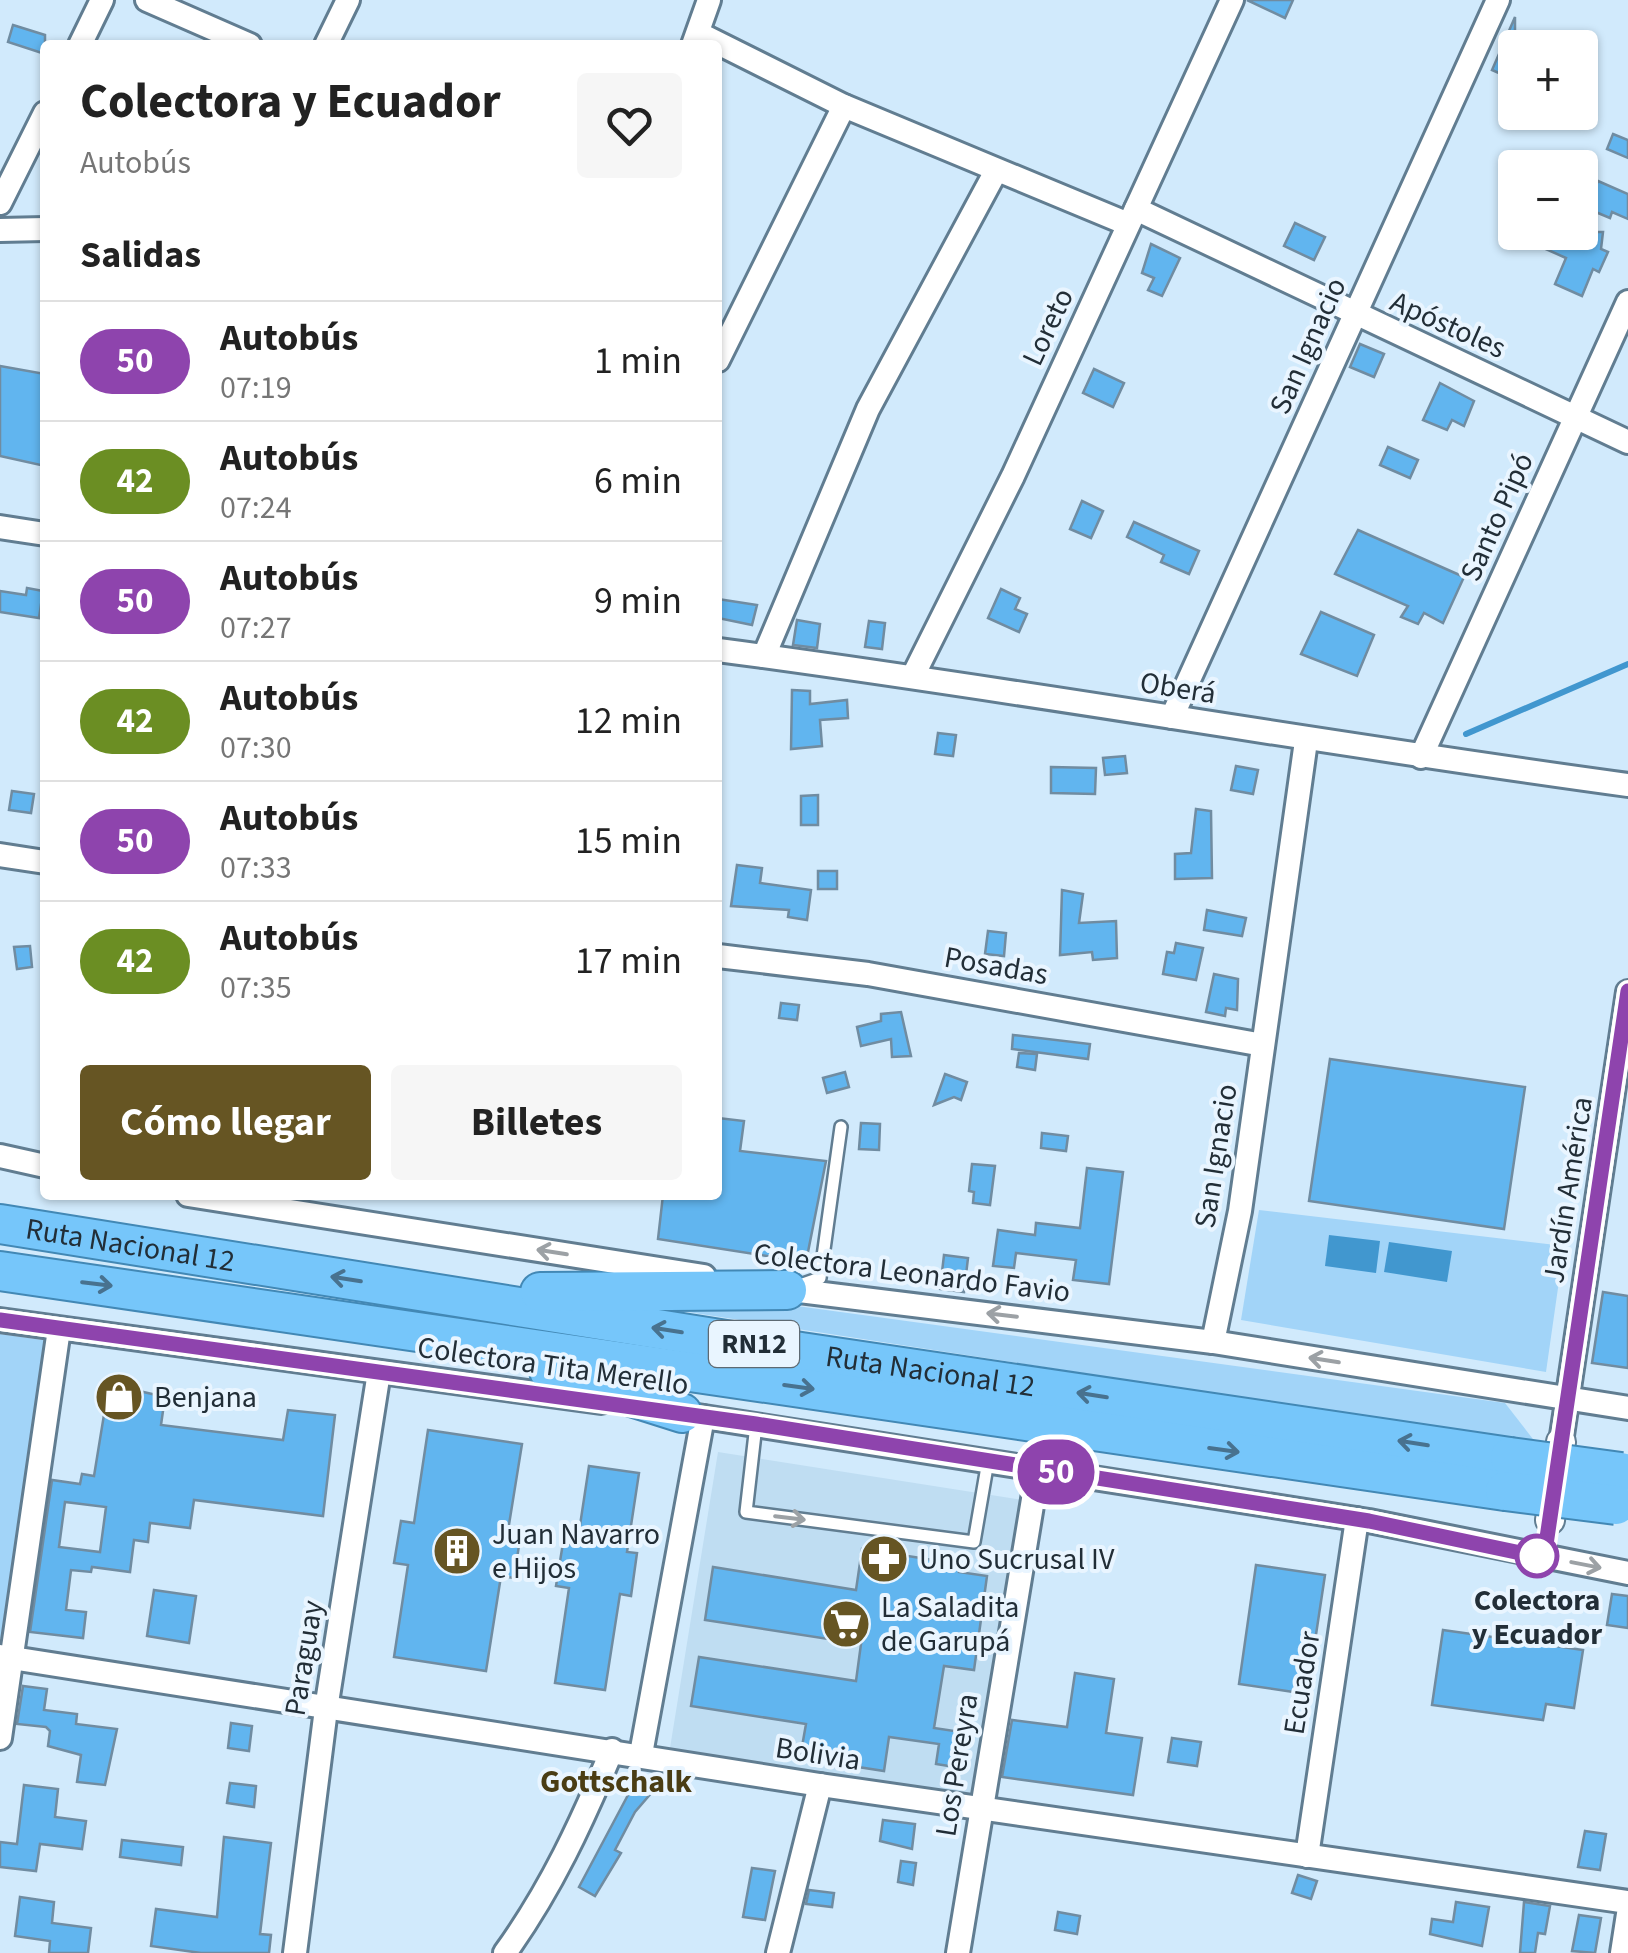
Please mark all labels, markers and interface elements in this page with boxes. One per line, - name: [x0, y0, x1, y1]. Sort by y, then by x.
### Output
- map controls: [1498, 30, 1598, 250]
- button: +: [1498, 30, 1598, 130]
- text: Colectora y Ecuador: [80, 68, 501, 136]
- button: heart: [577, 73, 682, 178]
- text: Autobús: [80, 140, 191, 186]
- button: −: [1498, 150, 1598, 250]
- text: Salidas: [80, 228, 201, 282]
- street label: San Ignacio: [1259, 271, 1357, 421]
- street label: Loreto: [1011, 281, 1085, 373]
- street label: Apóstoles: [1383, 281, 1513, 369]
- text: Autobús: [220, 311, 358, 365]
- text: 1 min: [594, 334, 682, 388]
- text: 50: [117, 336, 153, 386]
- text: 07:19: [220, 365, 292, 411]
- text: Autobús: [220, 431, 358, 485]
- street label: Santo Pipó: [1450, 446, 1544, 588]
- text: 6 min: [594, 454, 682, 508]
- text: 42: [117, 456, 153, 506]
- text: 07:24: [220, 485, 292, 531]
- text: Autobús: [220, 551, 358, 605]
- text: 9 min: [594, 574, 682, 628]
- text: 50: [117, 576, 153, 626]
- text: 07:27: [220, 605, 292, 651]
- street label: Oberá: [1137, 661, 1219, 715]
- text: Autobús: [220, 671, 358, 725]
- text: 12 min: [575, 694, 682, 748]
- text: 42: [117, 696, 153, 746]
- text: 07:30: [220, 725, 292, 771]
- text: Autobús: [220, 791, 358, 845]
- text: 15 min: [575, 814, 682, 868]
- text: 50: [117, 816, 153, 866]
- text: 07:33: [220, 845, 292, 891]
- text: Autobús: [220, 911, 358, 965]
- text: 17 min: [575, 934, 682, 988]
- text: 42: [117, 936, 153, 986]
- street label: Posadas: [941, 936, 1051, 996]
- text: 07:35: [220, 965, 292, 1011]
- button: Cómo llegar: [80, 1065, 371, 1180]
- button: Billetes: [391, 1065, 682, 1180]
- street label: San Ignacio: [1183, 1081, 1249, 1231]
- street label: Jardín América: [1532, 1094, 1604, 1286]
- street label: Ruta Nacional 12: [23, 1207, 238, 1283]
- street label: Colectora Leonardo Favio: [751, 1232, 1073, 1314]
- one-way arrow: [536, 1242, 568, 1260]
- one-way arrow: [330, 1270, 362, 1288]
- one-way arrow: [80, 1275, 112, 1293]
- one-way arrow: [987, 1305, 1019, 1324]
- one-way arrow: [651, 1320, 683, 1339]
- road number: RN12: [709, 1321, 799, 1367]
- street label: Colectora Tita Merello: [415, 1326, 691, 1406]
- street label: Ruta Nacional 12: [823, 1334, 1038, 1408]
- one-way arrow: [1309, 1350, 1341, 1368]
- shop icon: Benjana: [93, 1371, 145, 1423]
- place label: Benjana: [154, 1376, 257, 1419]
- one-way arrow: [782, 1378, 815, 1396]
- one-way arrow: [1076, 1385, 1108, 1404]
- one-way arrow: [1398, 1433, 1430, 1452]
- line badge: 50: [1011, 1440, 1101, 1504]
- one-way arrow: [1208, 1441, 1240, 1459]
- text: 50: [1038, 1447, 1074, 1497]
- one-way arrow: [773, 1509, 805, 1528]
- place label: Juan Navarro e Hijos: [492, 1513, 660, 1590]
- building icon: Juan Navarro e Hijos: [431, 1525, 483, 1577]
- pharmacy icon: Uno Sucrusal IV: [858, 1533, 910, 1585]
- marker: Colectora y Ecuador: [1516, 1535, 1558, 1577]
- place label: Uno Sucrusal IV: [919, 1538, 1115, 1581]
- one-way arrow: [1569, 1557, 1601, 1576]
- place label: Colectora y Ecuador: [1472, 1579, 1602, 1656]
- place label: La Saladita de Garupá: [881, 1586, 1019, 1663]
- street label: Paraguay: [274, 1597, 334, 1719]
- supermarket icon: La Saladita de Garupá: [820, 1598, 872, 1650]
- street label: Ecuador: [1273, 1628, 1331, 1738]
- street label: Los Pereyra: [924, 1690, 990, 1840]
- street label: Bolivia: [772, 1726, 864, 1782]
- district label: Gottschalk: [540, 1759, 692, 1805]

